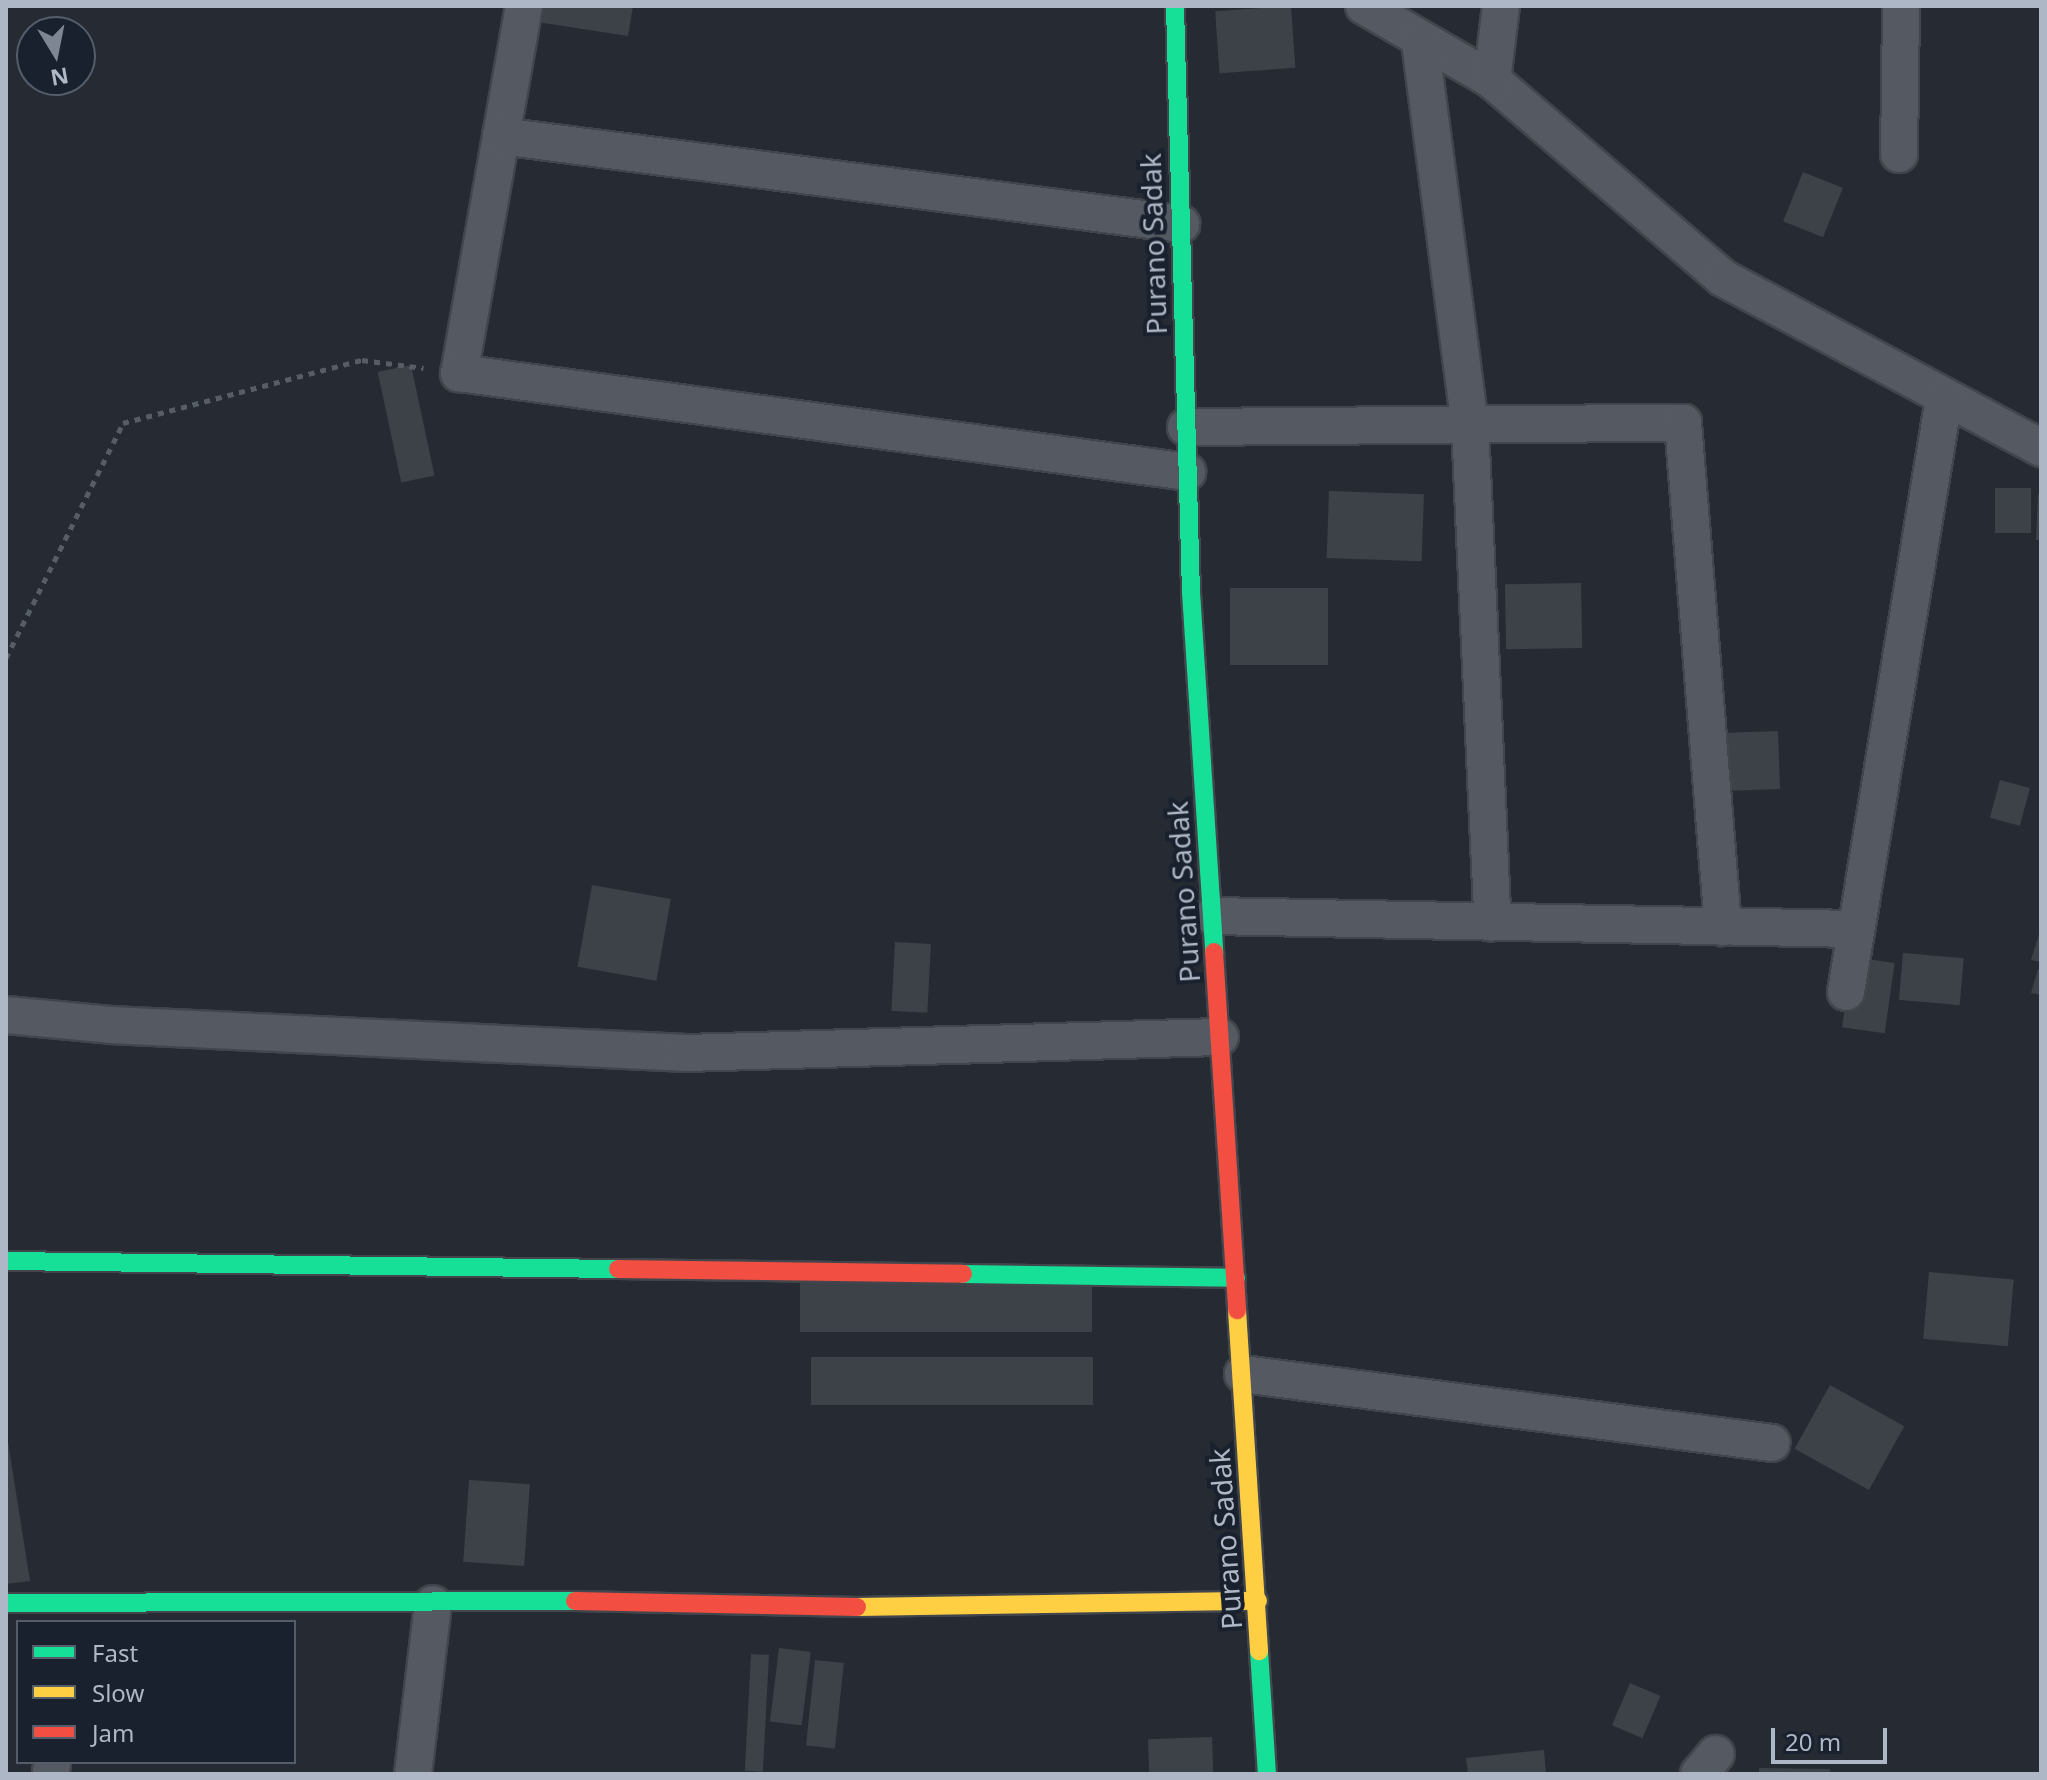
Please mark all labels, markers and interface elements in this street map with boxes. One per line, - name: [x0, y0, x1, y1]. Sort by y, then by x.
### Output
- north arrow: [16, 16, 96, 96]
- text: N: [48, 61, 71, 94]
- street label: Purano Sadak: [1133, 153, 1173, 335]
- street label: Purano Sadak: [1160, 800, 1206, 984]
- street label: Purano Sadak: [1202, 1447, 1248, 1631]
- legend: [16, 1620, 296, 1764]
- text: Fast: [92, 1636, 138, 1669]
- text: Slow: [92, 1676, 144, 1709]
- scale bar: [1775, 1712, 1891, 1762]
- text: Jam: [92, 1716, 134, 1749]
- text: 20 m: [1785, 1725, 1841, 1758]

